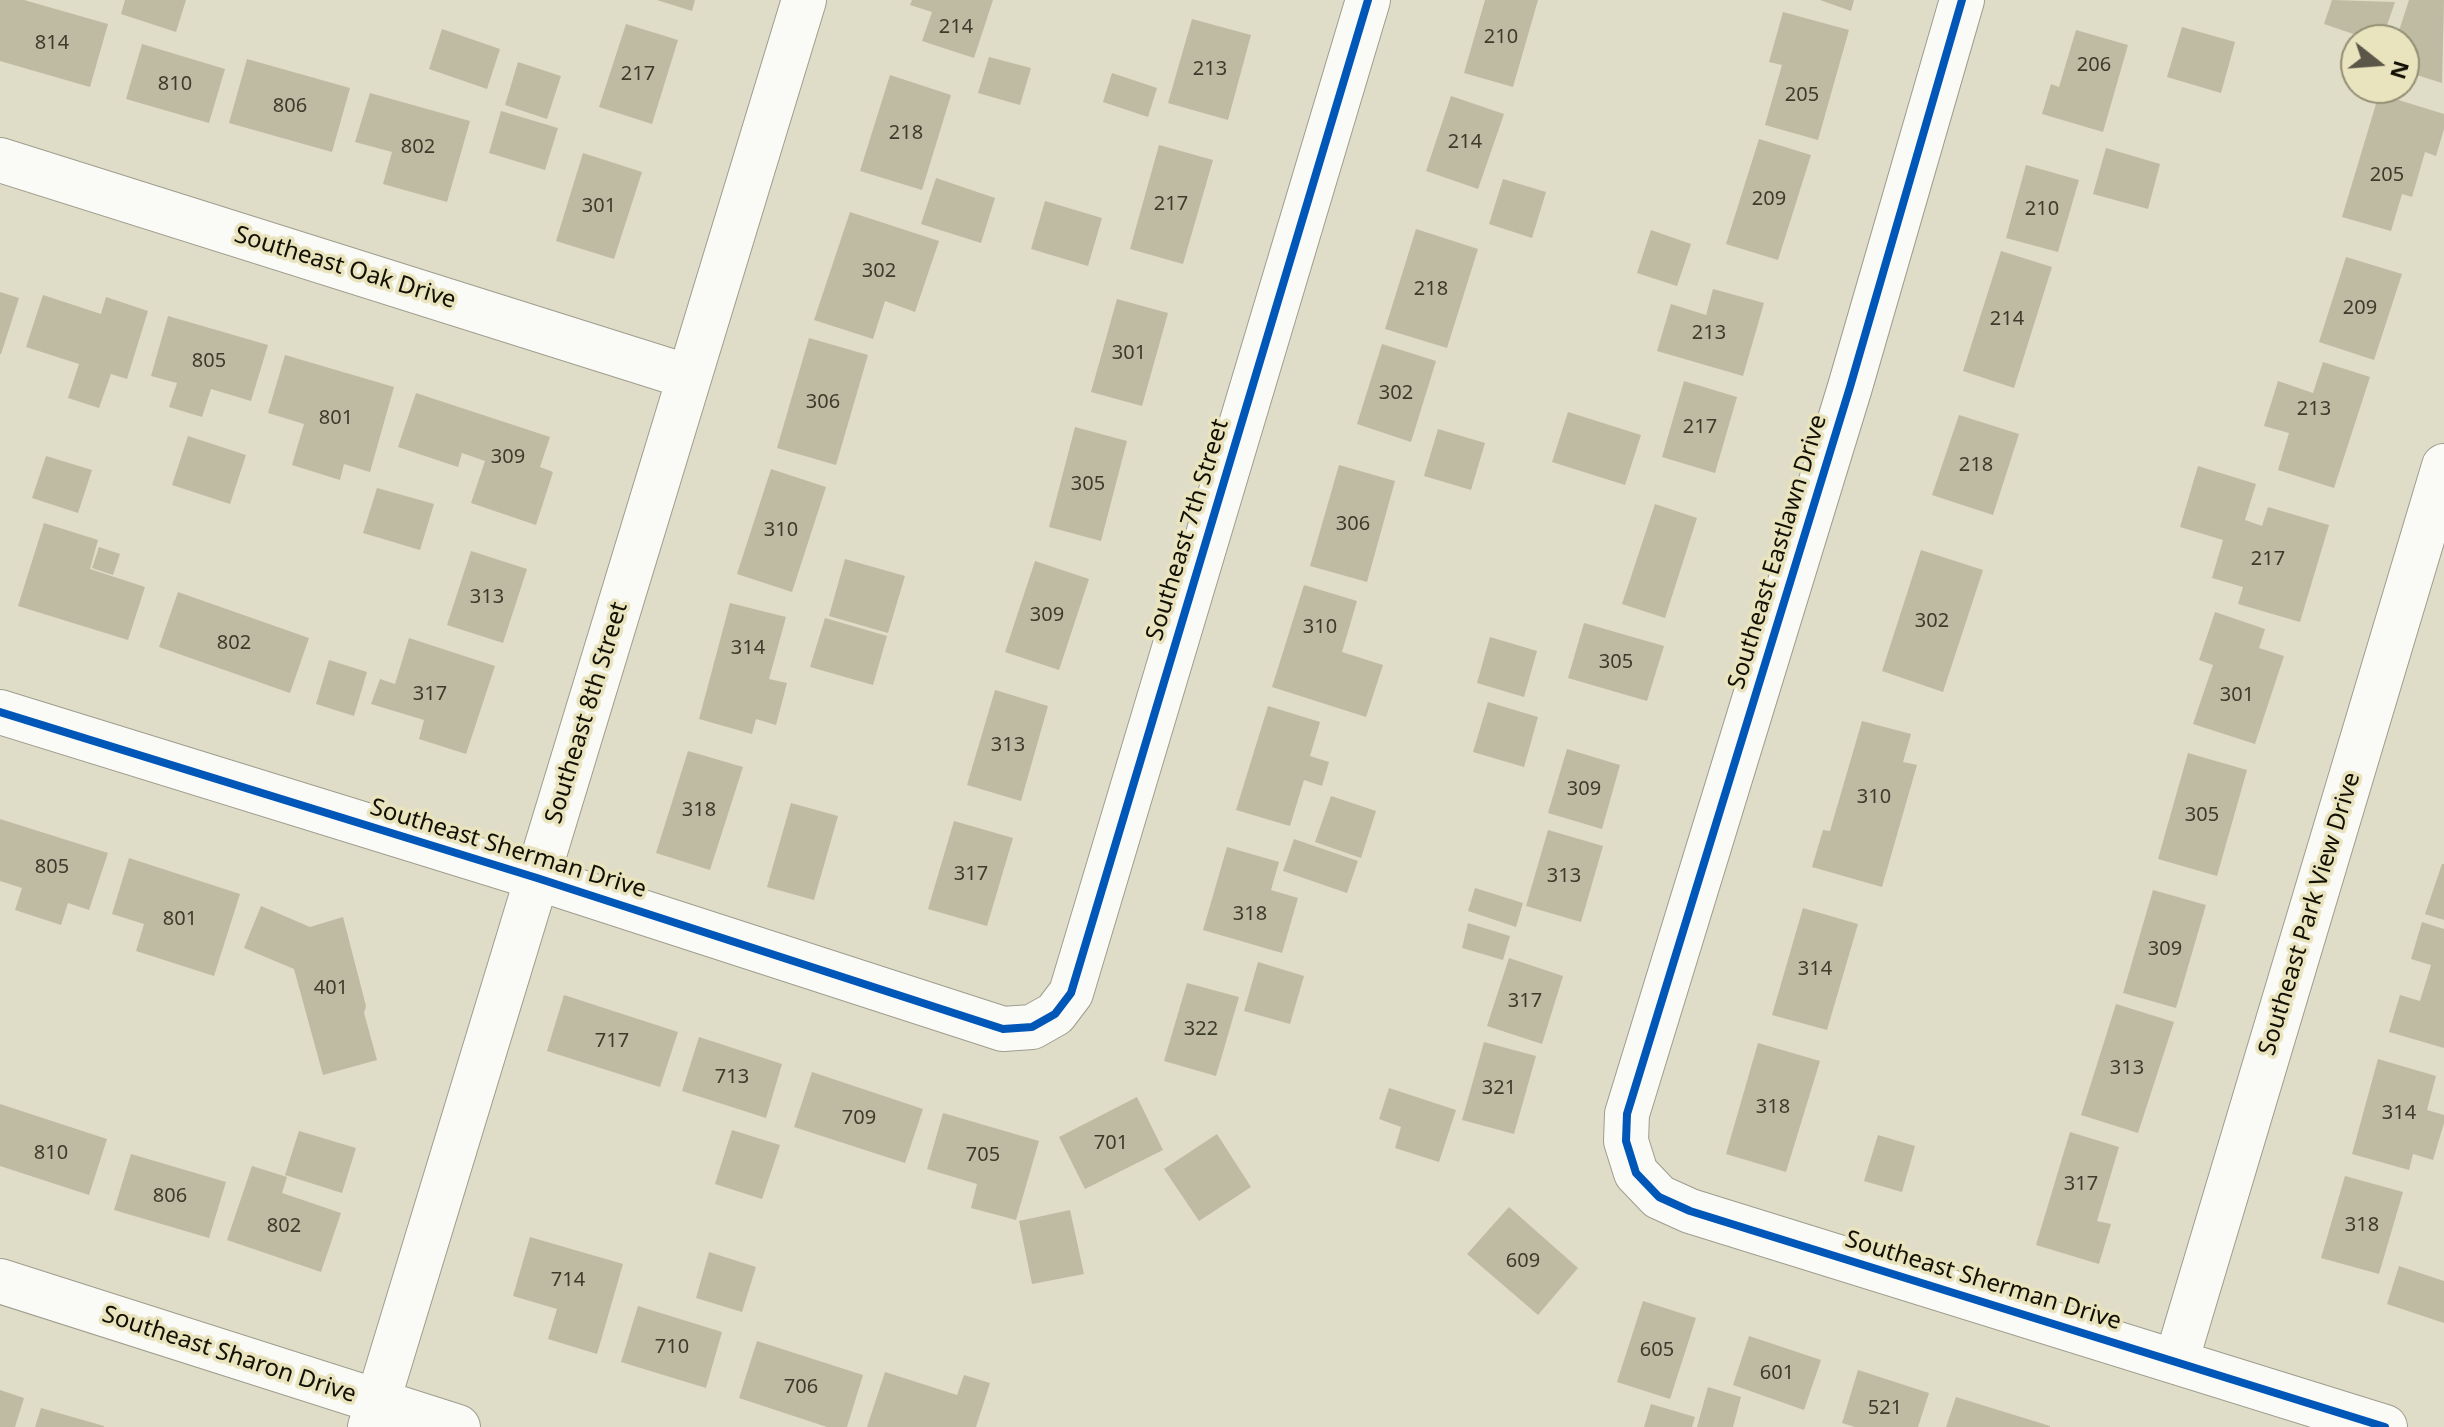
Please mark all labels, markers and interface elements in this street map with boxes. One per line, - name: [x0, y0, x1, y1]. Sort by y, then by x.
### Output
- house number: 214: [939, 15, 973, 39]
- north arrow: [2340, 24, 2420, 104]
- house number: 210: [1484, 25, 1518, 49]
- house number: 814: [35, 31, 69, 55]
- house number: 206: [2077, 53, 2111, 77]
- house number: 213: [1193, 57, 1227, 81]
- text: N: [2384, 57, 2418, 83]
- house number: 217: [621, 62, 655, 86]
- house number: 810: [158, 72, 192, 96]
- house number: 205: [1785, 83, 1819, 107]
- house number: 806: [273, 94, 307, 118]
- house number: 218: [889, 121, 923, 145]
- house number: 214: [1448, 130, 1482, 154]
- house number: 802: [401, 135, 435, 159]
- house number: 205: [2370, 163, 2404, 187]
- house number: 209: [1752, 187, 1786, 211]
- house number: 217: [1154, 192, 1188, 216]
- house number: 301: [582, 194, 616, 218]
- house number: 210: [2025, 197, 2059, 221]
- street label: Southeast Oak Drive: [231, 221, 459, 315]
- house number: 302: [862, 259, 896, 283]
- house number: 218: [1414, 277, 1448, 301]
- house number: 209: [2343, 296, 2377, 320]
- house number: 214: [1990, 307, 2024, 331]
- house number: 213: [1692, 321, 1726, 345]
- house number: 301: [1112, 341, 1146, 365]
- house number: 805: [192, 349, 226, 373]
- house number: 302: [1379, 381, 1413, 405]
- house number: 306: [806, 390, 840, 414]
- house number: 213: [2297, 397, 2331, 421]
- house number: 801: [319, 406, 353, 430]
- street label: Southeast Eastlawn Drive: [1723, 411, 1833, 693]
- house number: 217: [1683, 415, 1717, 439]
- street label: Southeast 7th Street: [1141, 416, 1235, 644]
- house number: 309: [491, 445, 525, 469]
- house number: 218: [1959, 453, 1993, 477]
- house number: 305: [1071, 472, 1105, 496]
- house number: 306: [1336, 512, 1370, 536]
- house number: 310: [764, 518, 798, 542]
- house number: 217: [2251, 547, 2285, 571]
- house number: 313: [470, 585, 504, 609]
- street label: Southeast 8th Street: [540, 599, 634, 827]
- house number: 309: [1030, 603, 1064, 627]
- house number: 302: [1915, 609, 1949, 633]
- house number: 310: [1303, 615, 1337, 639]
- house number: 802: [217, 631, 251, 655]
- house number: 314: [731, 636, 765, 660]
- house number: 305: [1599, 650, 1633, 674]
- house number: 317: [413, 682, 447, 706]
- house number: 301: [2220, 683, 2254, 707]
- house number: 313: [991, 733, 1025, 757]
- street label: Southeast Park View Drive: [2253, 769, 2367, 1059]
- house number: 309: [1567, 777, 1601, 801]
- house number: 310: [1857, 785, 1891, 809]
- street label: Southeast Sherman Drive: [366, 793, 650, 905]
- house number: 318: [682, 798, 716, 822]
- house number: 305: [2185, 803, 2219, 827]
- house number: 805: [35, 855, 69, 879]
- house number: 317: [954, 862, 988, 886]
- house number: 313: [1547, 864, 1581, 888]
- house number: 318: [1233, 902, 1267, 926]
- house number: 801: [163, 907, 197, 931]
- house number: 309: [2148, 937, 2182, 961]
- house number: 314: [1798, 957, 1832, 981]
- house number: 401: [314, 976, 348, 1000]
- house number: 317: [1508, 989, 1542, 1013]
- house number: 322: [1184, 1017, 1218, 1041]
- house number: 717: [595, 1029, 629, 1053]
- house number: 313: [2110, 1056, 2144, 1080]
- house number: 713: [715, 1065, 749, 1089]
- house number: 321: [1482, 1076, 1516, 1100]
- house number: 318: [1756, 1095, 1790, 1119]
- house number: 314: [2382, 1101, 2416, 1125]
- house number: 709: [842, 1106, 876, 1130]
- house number: 701: [1094, 1131, 1128, 1155]
- house number: 810: [34, 1141, 68, 1165]
- house number: 705: [966, 1143, 1000, 1167]
- house number: 317: [2064, 1172, 2098, 1196]
- house number: 806: [153, 1184, 187, 1208]
- house number: 318: [2345, 1213, 2379, 1237]
- house number: 802: [267, 1214, 301, 1238]
- street label: Southeast Sherman Drive: [1841, 1225, 2125, 1337]
- house number: 609: [1506, 1249, 1540, 1273]
- house number: 714: [551, 1268, 585, 1292]
- street label: Southeast Sharon Drive: [98, 1300, 360, 1410]
- house number: 710: [655, 1335, 689, 1359]
- house number: 605: [1640, 1338, 1674, 1362]
- house number: 601: [1760, 1361, 1794, 1385]
- house number: 706: [784, 1375, 818, 1399]
- house number: 521: [1868, 1396, 1902, 1420]

